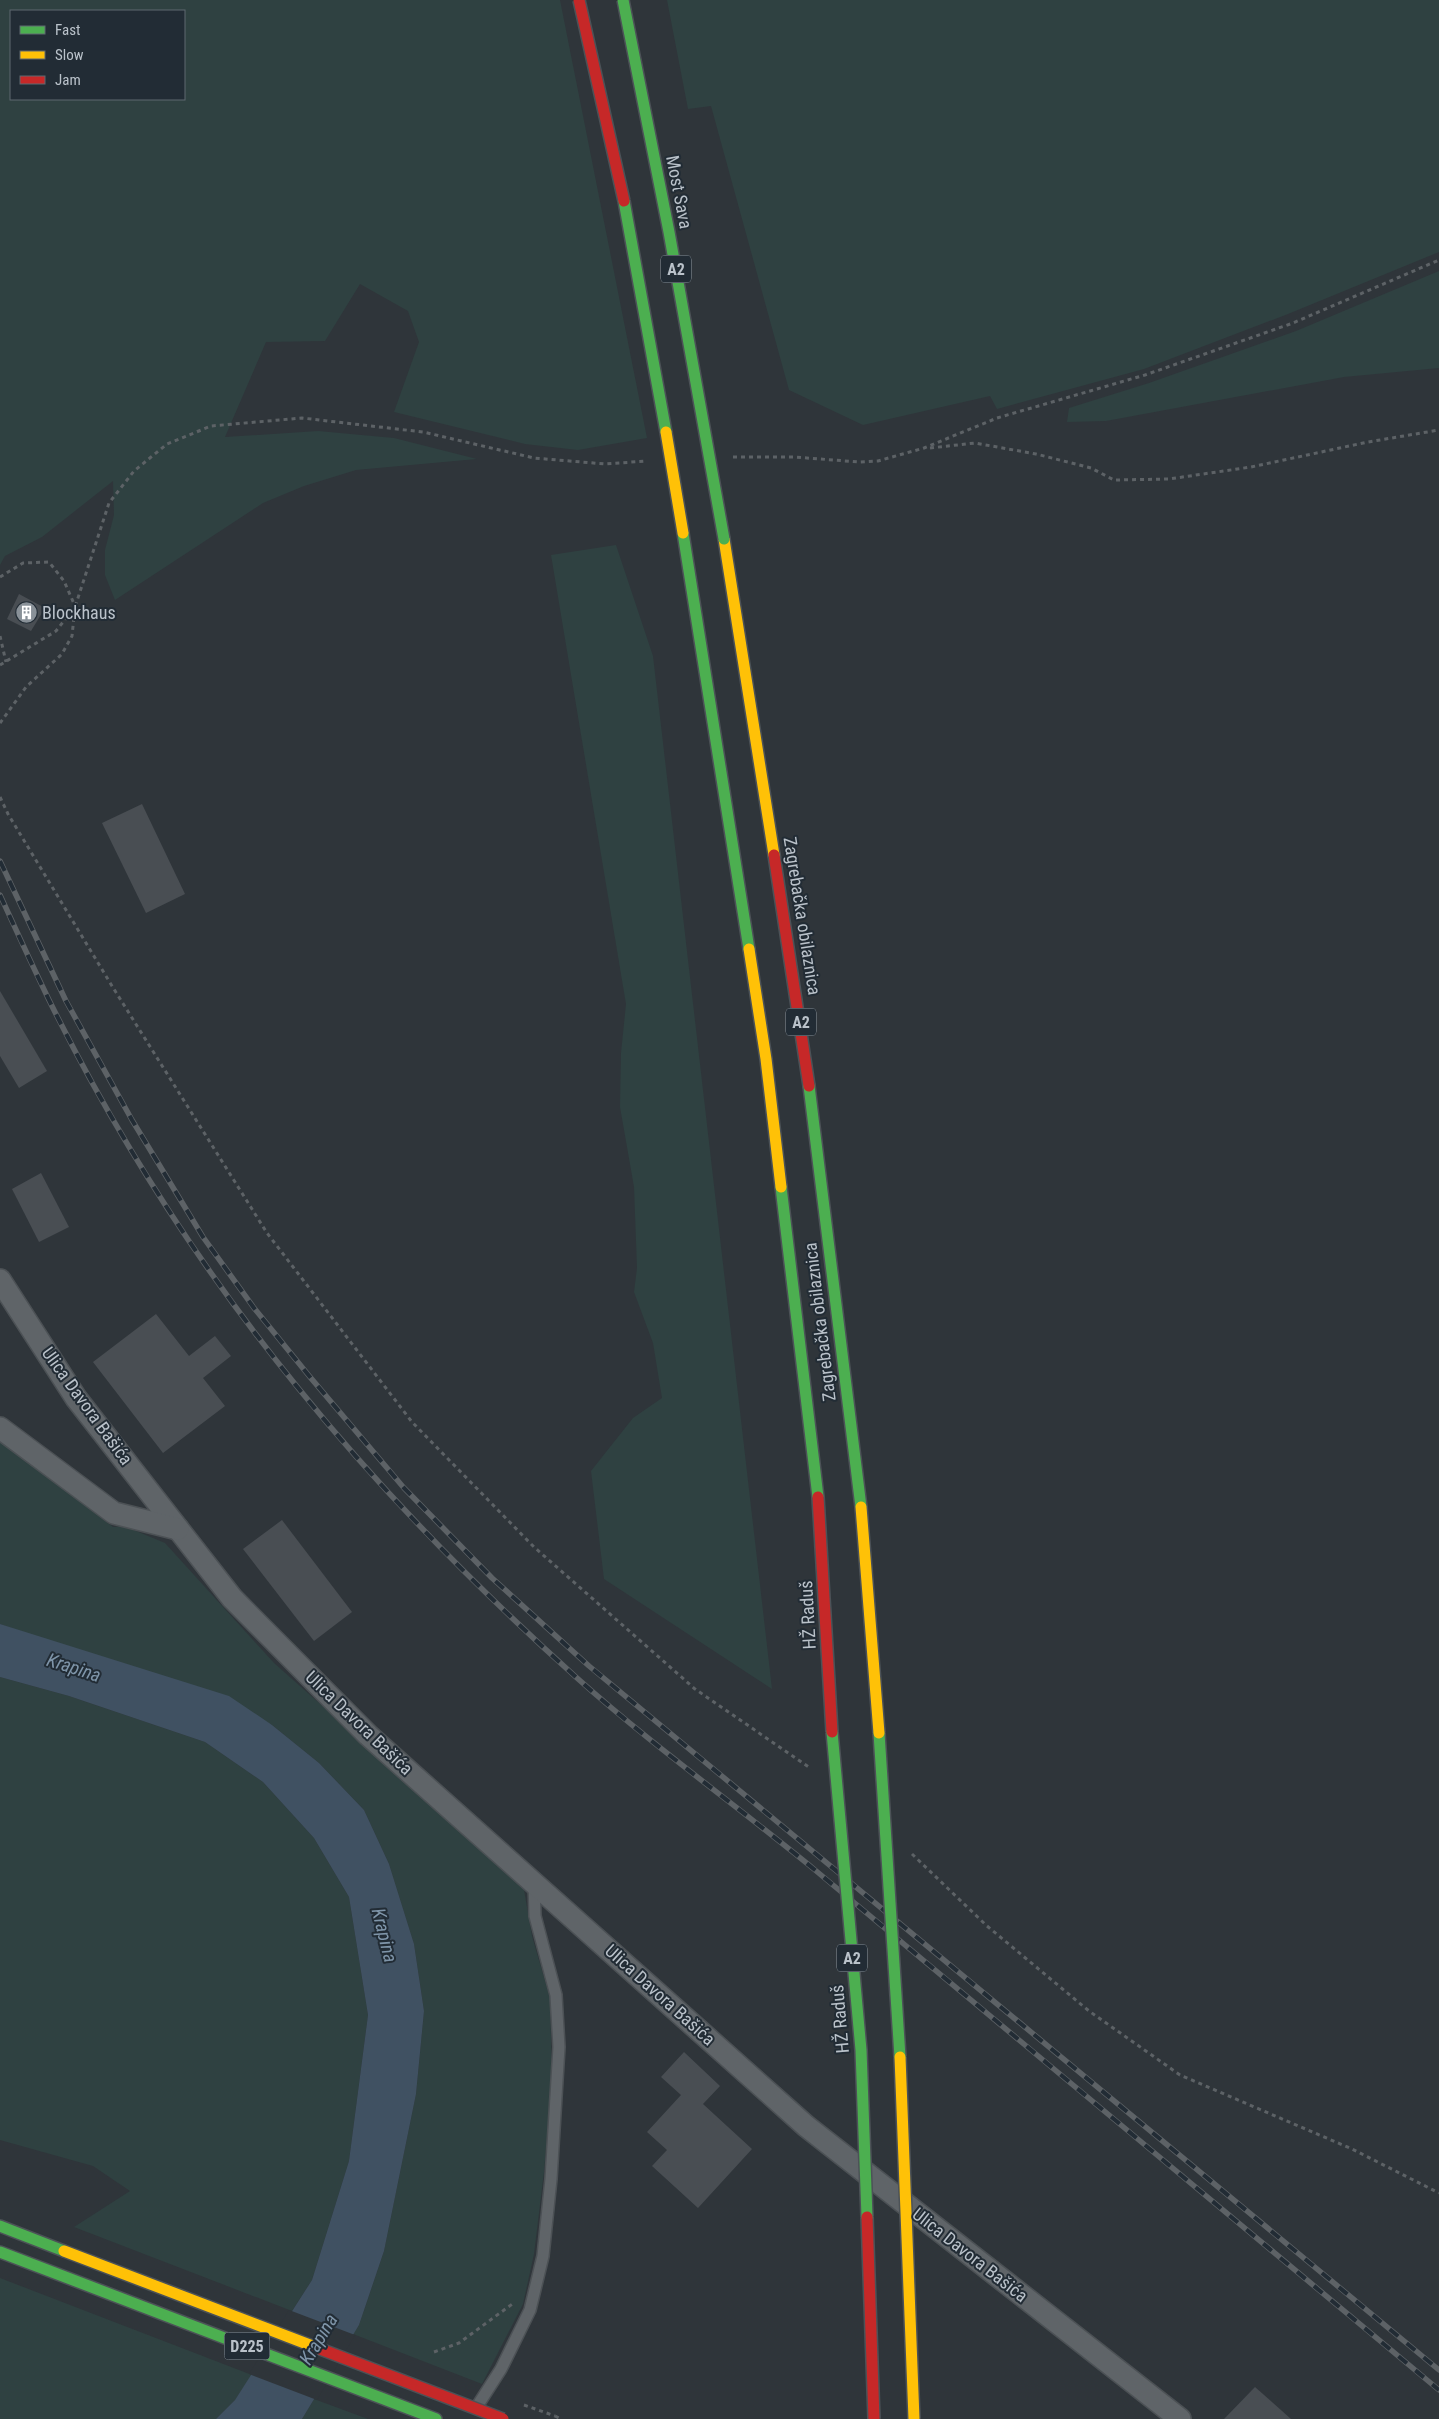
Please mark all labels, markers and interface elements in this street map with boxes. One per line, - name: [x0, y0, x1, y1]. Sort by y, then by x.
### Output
- legend: [10, 10, 185, 100]
- text: Fast: [55, 21, 80, 39]
- text: Slow: [55, 46, 84, 64]
- text: Jam: [55, 71, 81, 89]
- street label: Most Sava: [662, 153, 697, 230]
- road number: A2: [661, 255, 691, 282]
- building icon: Blockhaus: [14, 601, 38, 625]
- place label: Blockhaus: [42, 602, 116, 623]
- street label: Zagrebačka obilaznica: [780, 835, 825, 997]
- road number: A2: [786, 1009, 816, 1036]
- street label: Zagrebačka obilaznica: [799, 1241, 840, 1403]
- street label: Ulica Davora Bašića: [38, 1343, 137, 1469]
- street label: HŽ Raduš: [795, 1580, 820, 1650]
- water label: Krapina: [44, 1648, 104, 1687]
- street label: Ulica Davora Bašića: [302, 1666, 417, 1779]
- water label: Krapina: [367, 1906, 402, 1965]
- street label: Ulica Davora Bašića: [601, 1940, 720, 2049]
- road number: A2: [837, 1945, 867, 1972]
- street label: HŽ Raduš: [826, 1984, 853, 2054]
- street label: Ulica Davora Bašića: [909, 2203, 1032, 2306]
- water label: Krapina: [294, 2310, 343, 2369]
- road number: D225: [224, 2332, 270, 2360]

